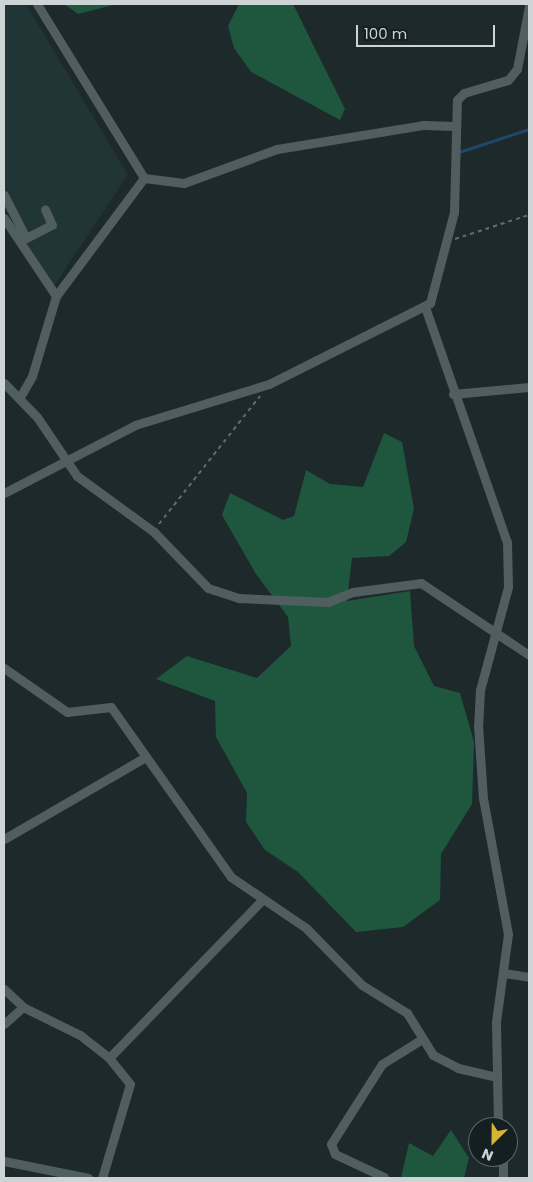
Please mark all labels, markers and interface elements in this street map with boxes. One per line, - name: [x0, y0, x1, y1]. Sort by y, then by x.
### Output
- scale bar: [358, 15, 497, 47]
- text: 100 m: [364, 23, 407, 44]
- north arrow: [468, 1117, 518, 1167]
- text: N: [479, 1144, 496, 1166]

